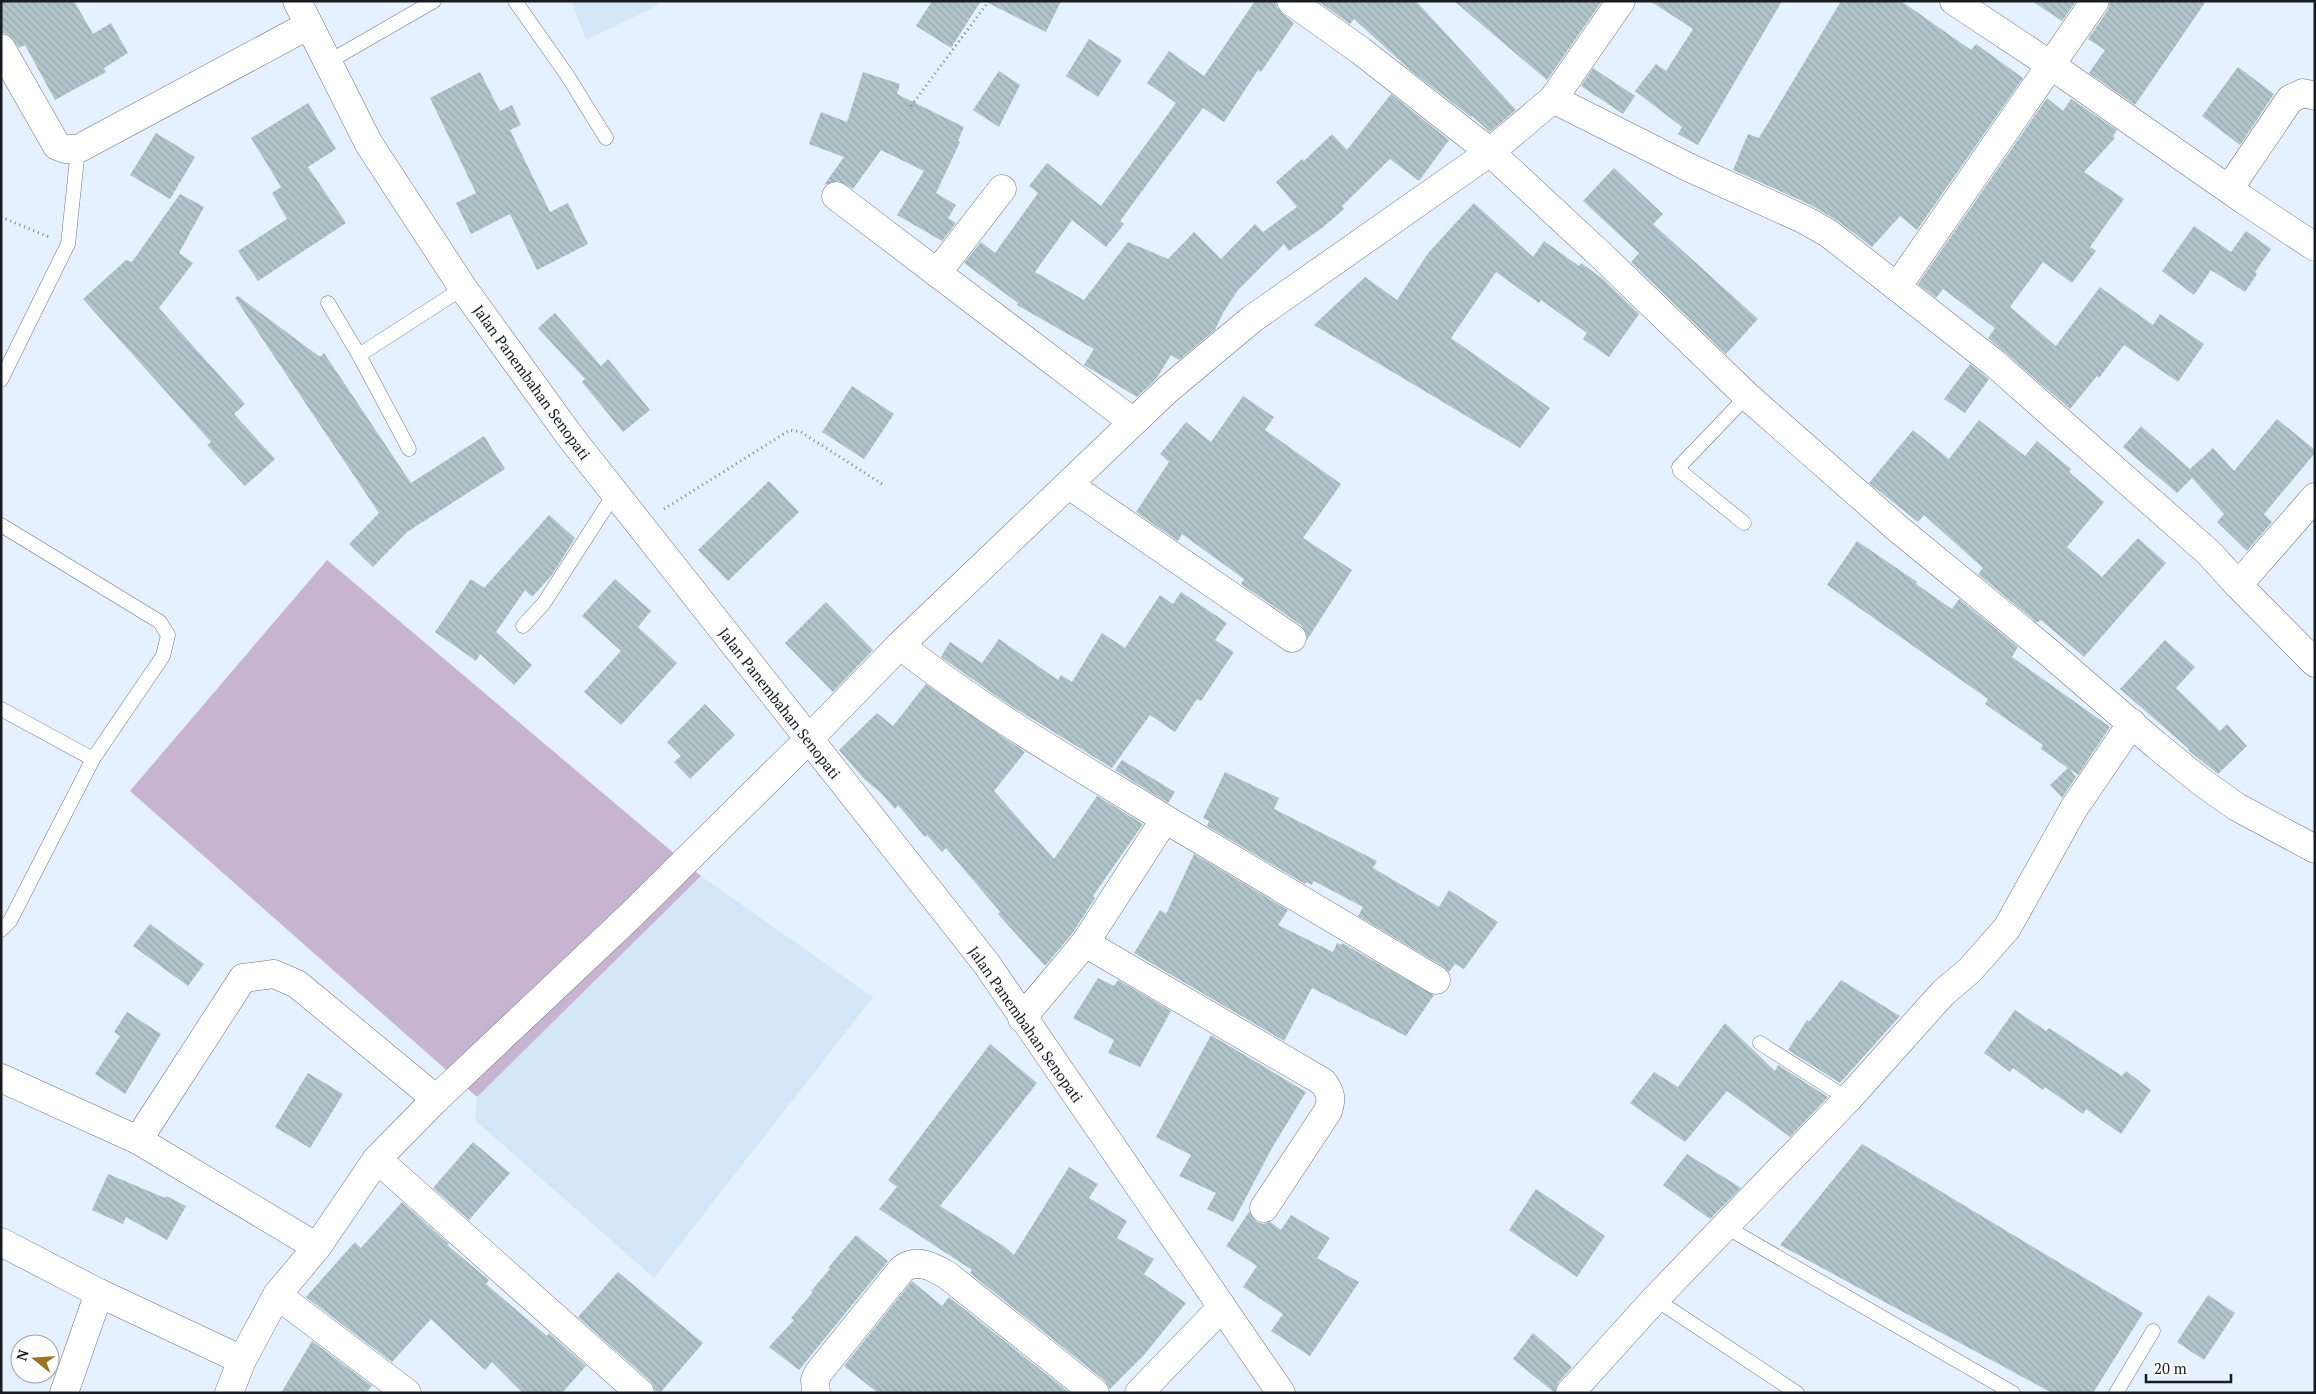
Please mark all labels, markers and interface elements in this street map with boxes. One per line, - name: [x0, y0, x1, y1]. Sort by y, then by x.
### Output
- street label: Jalan Panembahan Senopati: [469, 301, 595, 463]
- street label: Jalan Panembahan Senopati: [715, 623, 845, 783]
- street label: Jalan Panembahan Senopati: [964, 942, 1088, 1106]
- north arrow: [10, 1334, 60, 1384]
- text: N: [11, 1347, 33, 1363]
- scale bar: [2146, 1352, 2231, 1384]
- text: 20 m: [2154, 1358, 2187, 1378]

